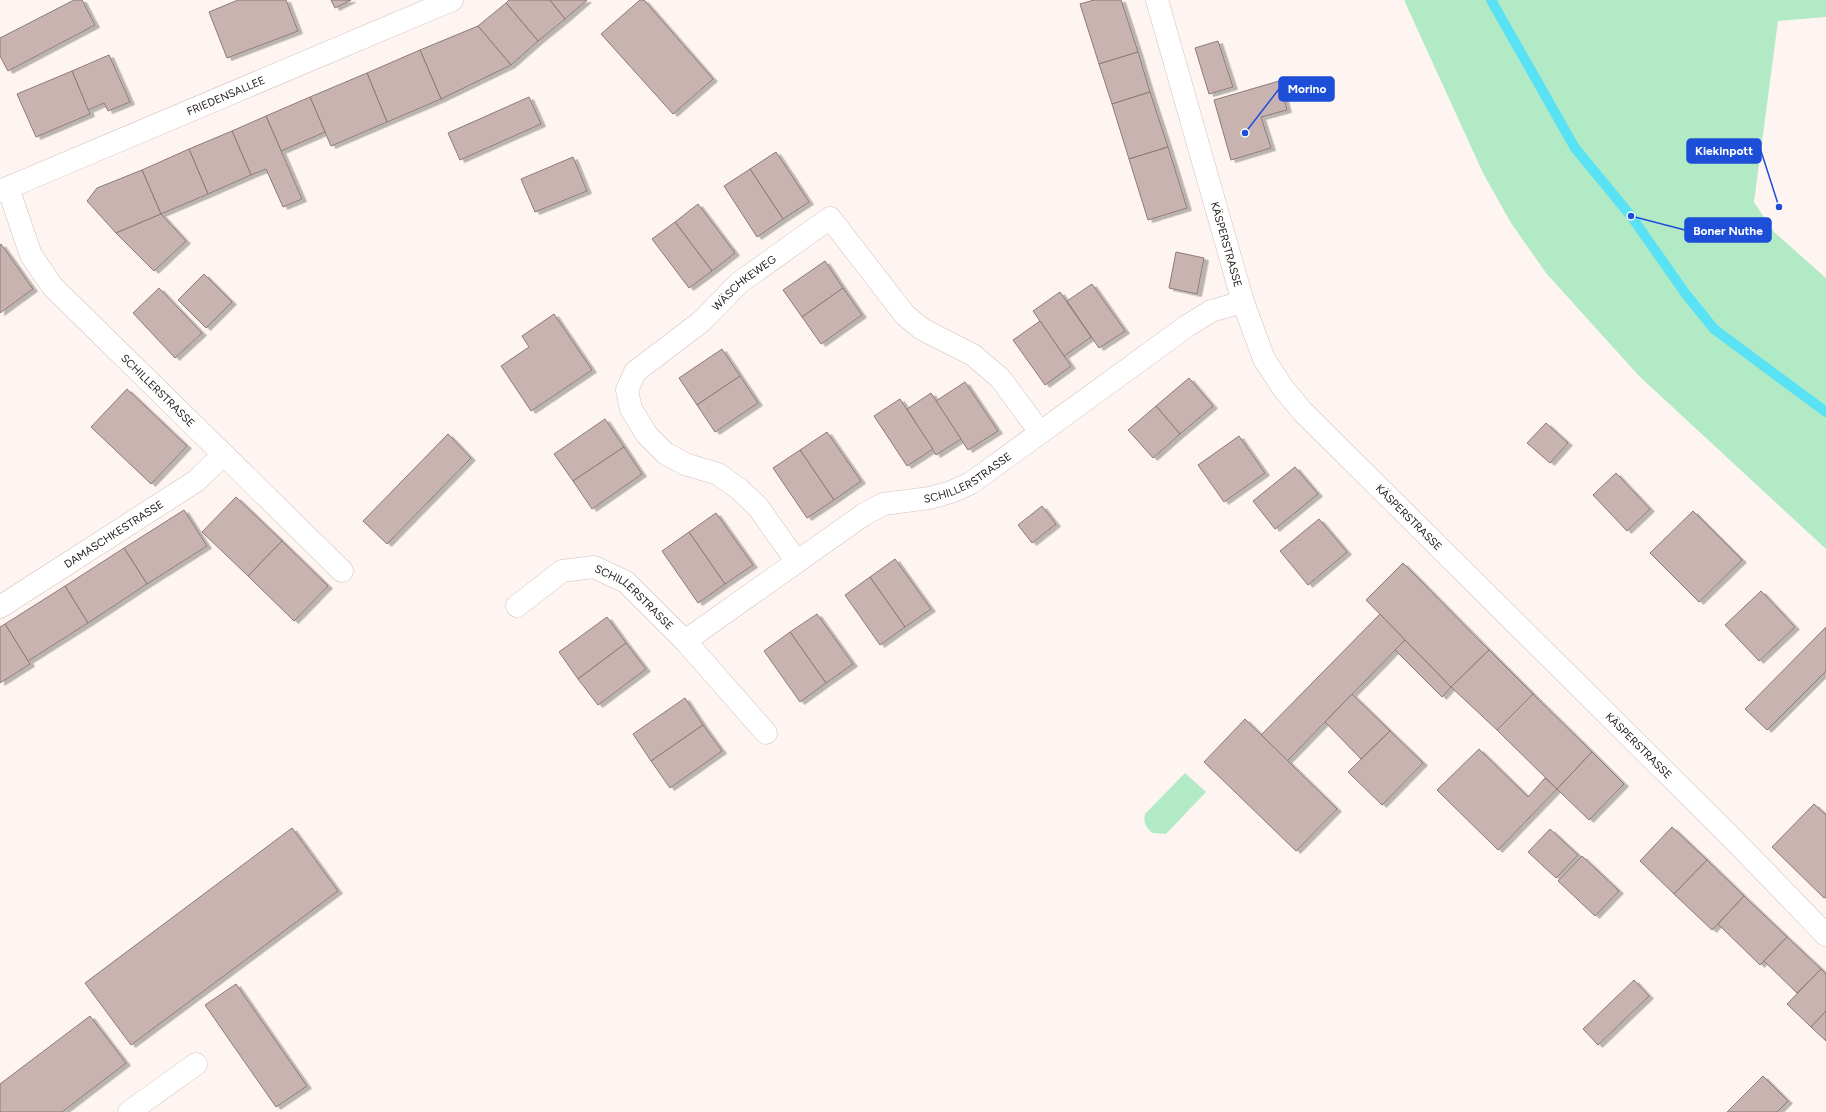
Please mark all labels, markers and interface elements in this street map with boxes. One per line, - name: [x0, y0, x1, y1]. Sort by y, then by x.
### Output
- street label: FRIEDENSALLEE: [185, 74, 267, 118]
- callout: Morino: [1279, 77, 1334, 101]
- text: Morino: [1288, 82, 1326, 96]
- callout: Kiekinpott: [1687, 139, 1761, 163]
- text: Kiekinpott: [1695, 144, 1753, 158]
- street label: KÄSPERSTRASSE: [1208, 200, 1244, 289]
- callout: Boner Nuthe: [1685, 218, 1771, 242]
- text: Boner Nuthe: [1693, 224, 1763, 238]
- street label: WÄSCHKEWEG: [710, 253, 779, 314]
- street label: SCHILLERSTRASSE: [118, 352, 197, 430]
- street label: SCHILLERSTRASSE: [923, 450, 1014, 506]
- street label: KÄSPERSTRASSE: [1373, 482, 1444, 553]
- street label: DAMASCHKESTRASSE: [62, 498, 166, 571]
- street label: SCHILLERSTRASSE: [593, 562, 676, 633]
- street label: KÄSPERSTRASSE: [1603, 710, 1674, 781]

